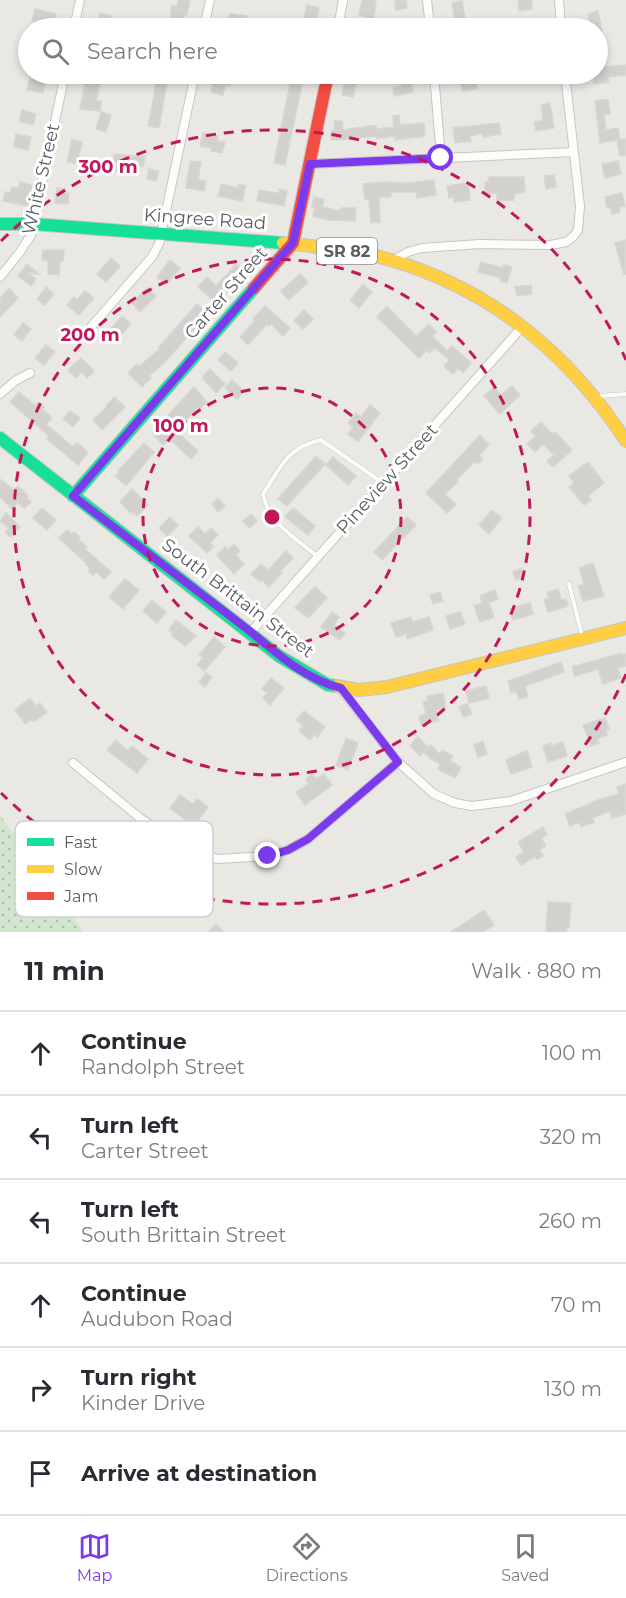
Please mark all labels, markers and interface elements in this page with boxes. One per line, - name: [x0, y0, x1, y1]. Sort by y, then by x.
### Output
- search box: [18, 18, 608, 84]
- icon: search: [39, 35, 72, 68]
- text: Search here: [87, 38, 218, 65]
- street label: White Street: [18, 121, 64, 237]
- route start: [427, 144, 453, 170]
- text: 300 m: [77, 156, 138, 178]
- street label: Kingree Road: [143, 204, 267, 234]
- road number: SR 82: [317, 238, 377, 264]
- street label: Carter Street: [180, 242, 272, 344]
- text: 200 m: [60, 324, 120, 346]
- text: 100 m: [153, 415, 209, 437]
- street label: Pineview Street: [332, 419, 442, 539]
- centre of rings: [262, 507, 282, 527]
- street label: South Brittain Street: [158, 534, 318, 662]
- legend: [15, 821, 213, 917]
- text: Fast: [64, 833, 98, 852]
- route end: [254, 842, 280, 868]
- text: Slow: [64, 860, 102, 879]
- text: Jam: [63, 887, 98, 906]
- text: 11 min: [24, 955, 105, 987]
- text: Walk · 880 m: [471, 959, 602, 983]
- text: Continue: [81, 1028, 187, 1055]
- icon: ahead: [24, 1037, 57, 1070]
- text: 100 m: [542, 1041, 602, 1065]
- text: Randolph Street: [81, 1055, 245, 1079]
- text: Turn left: [81, 1112, 179, 1139]
- icon: left: [24, 1121, 57, 1154]
- text: 320 m: [540, 1125, 602, 1149]
- text: Carter Street: [81, 1139, 209, 1163]
- text: Turn left: [81, 1196, 179, 1223]
- icon: left: [24, 1205, 57, 1238]
- text: 260 m: [539, 1209, 602, 1233]
- text: South Brittain Street: [81, 1223, 286, 1247]
- text: Continue: [81, 1280, 187, 1307]
- icon: ahead: [24, 1289, 57, 1322]
- text: 70 m: [551, 1293, 602, 1317]
- text: Audubon Road: [81, 1307, 233, 1331]
- text: Turn right: [81, 1364, 196, 1391]
- icon: right: [24, 1373, 57, 1406]
- text: 130 m: [544, 1377, 602, 1401]
- text: Kinder Drive: [81, 1391, 205, 1415]
- icon: arrive: [24, 1457, 57, 1490]
- text: Arrive at destination: [81, 1460, 317, 1487]
- tab: Map: [77, 1530, 112, 1585]
- tab: Directions: [266, 1530, 348, 1585]
- tab: Saved: [501, 1530, 549, 1585]

